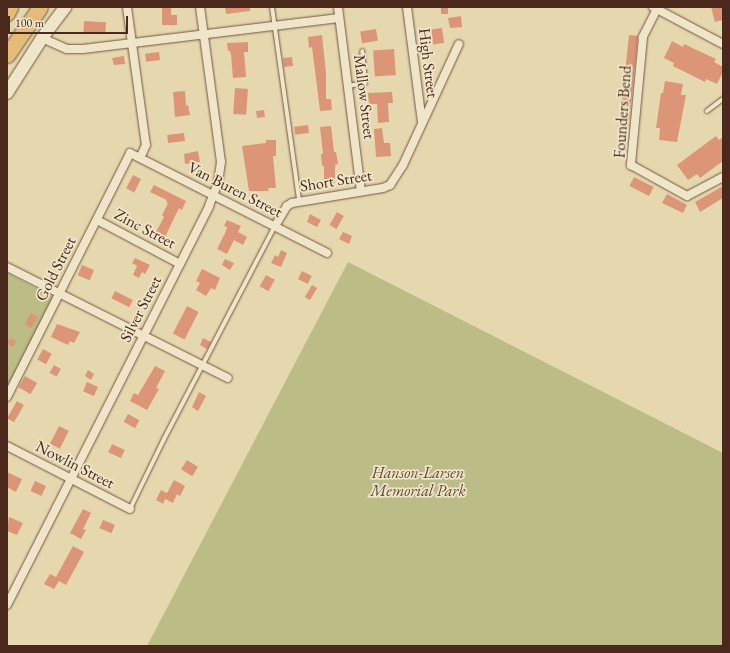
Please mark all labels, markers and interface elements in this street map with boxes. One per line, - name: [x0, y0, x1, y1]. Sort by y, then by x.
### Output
- scale bar: [10, 8, 130, 34]
- text: 100 m: [15, 15, 44, 31]
- street label: High Street: [414, 27, 442, 99]
- street label: Mallow Street: [349, 54, 379, 140]
- street label: Founders Bend: [610, 65, 636, 159]
- street label: Van Buren Street: [185, 158, 285, 222]
- street label: Short Street: [299, 166, 373, 196]
- street label: Zinc Street: [111, 205, 179, 253]
- street label: Gold Street: [32, 234, 80, 304]
- street label: Silver Street: [116, 273, 166, 345]
- street label: Nowlin Street: [32, 437, 118, 493]
- park label: Hanson-Larsen Memorial Park: [370, 463, 466, 501]

